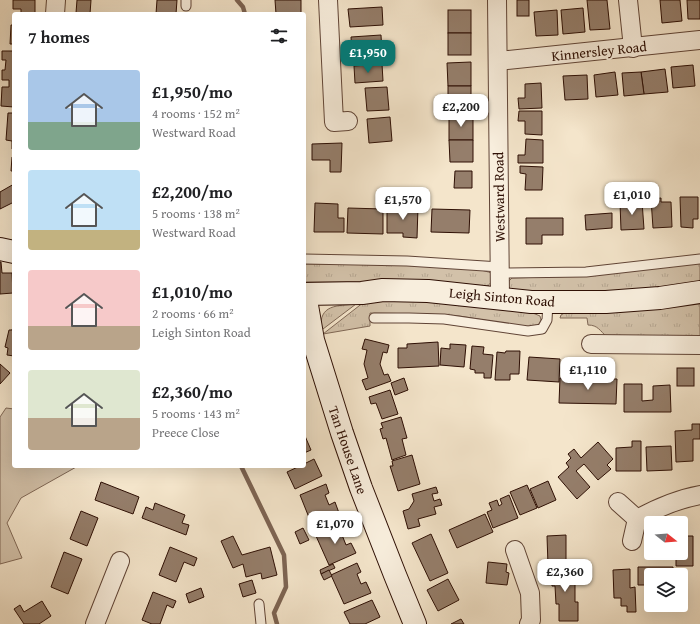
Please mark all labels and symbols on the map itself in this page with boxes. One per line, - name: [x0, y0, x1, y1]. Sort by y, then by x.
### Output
- street label: Kinnersley Road: [550, 36, 648, 66]
- pin: £1,950: [335, 40, 401, 74]
- pin: £2,200: [428, 94, 494, 128]
- street label: Westward Road: [488, 151, 510, 242]
- pin: £1,010: [599, 182, 665, 216]
- pin: £1,570: [370, 187, 436, 221]
- street label: Leigh Sinton Road: [448, 282, 556, 312]
- pin: £1,110: [555, 357, 621, 391]
- street label: Tan House Lane: [324, 403, 373, 497]
- pin: £1,070: [302, 511, 368, 545]
- north arrow: [644, 516, 688, 560]
- pin: £2,360: [532, 559, 598, 593]

